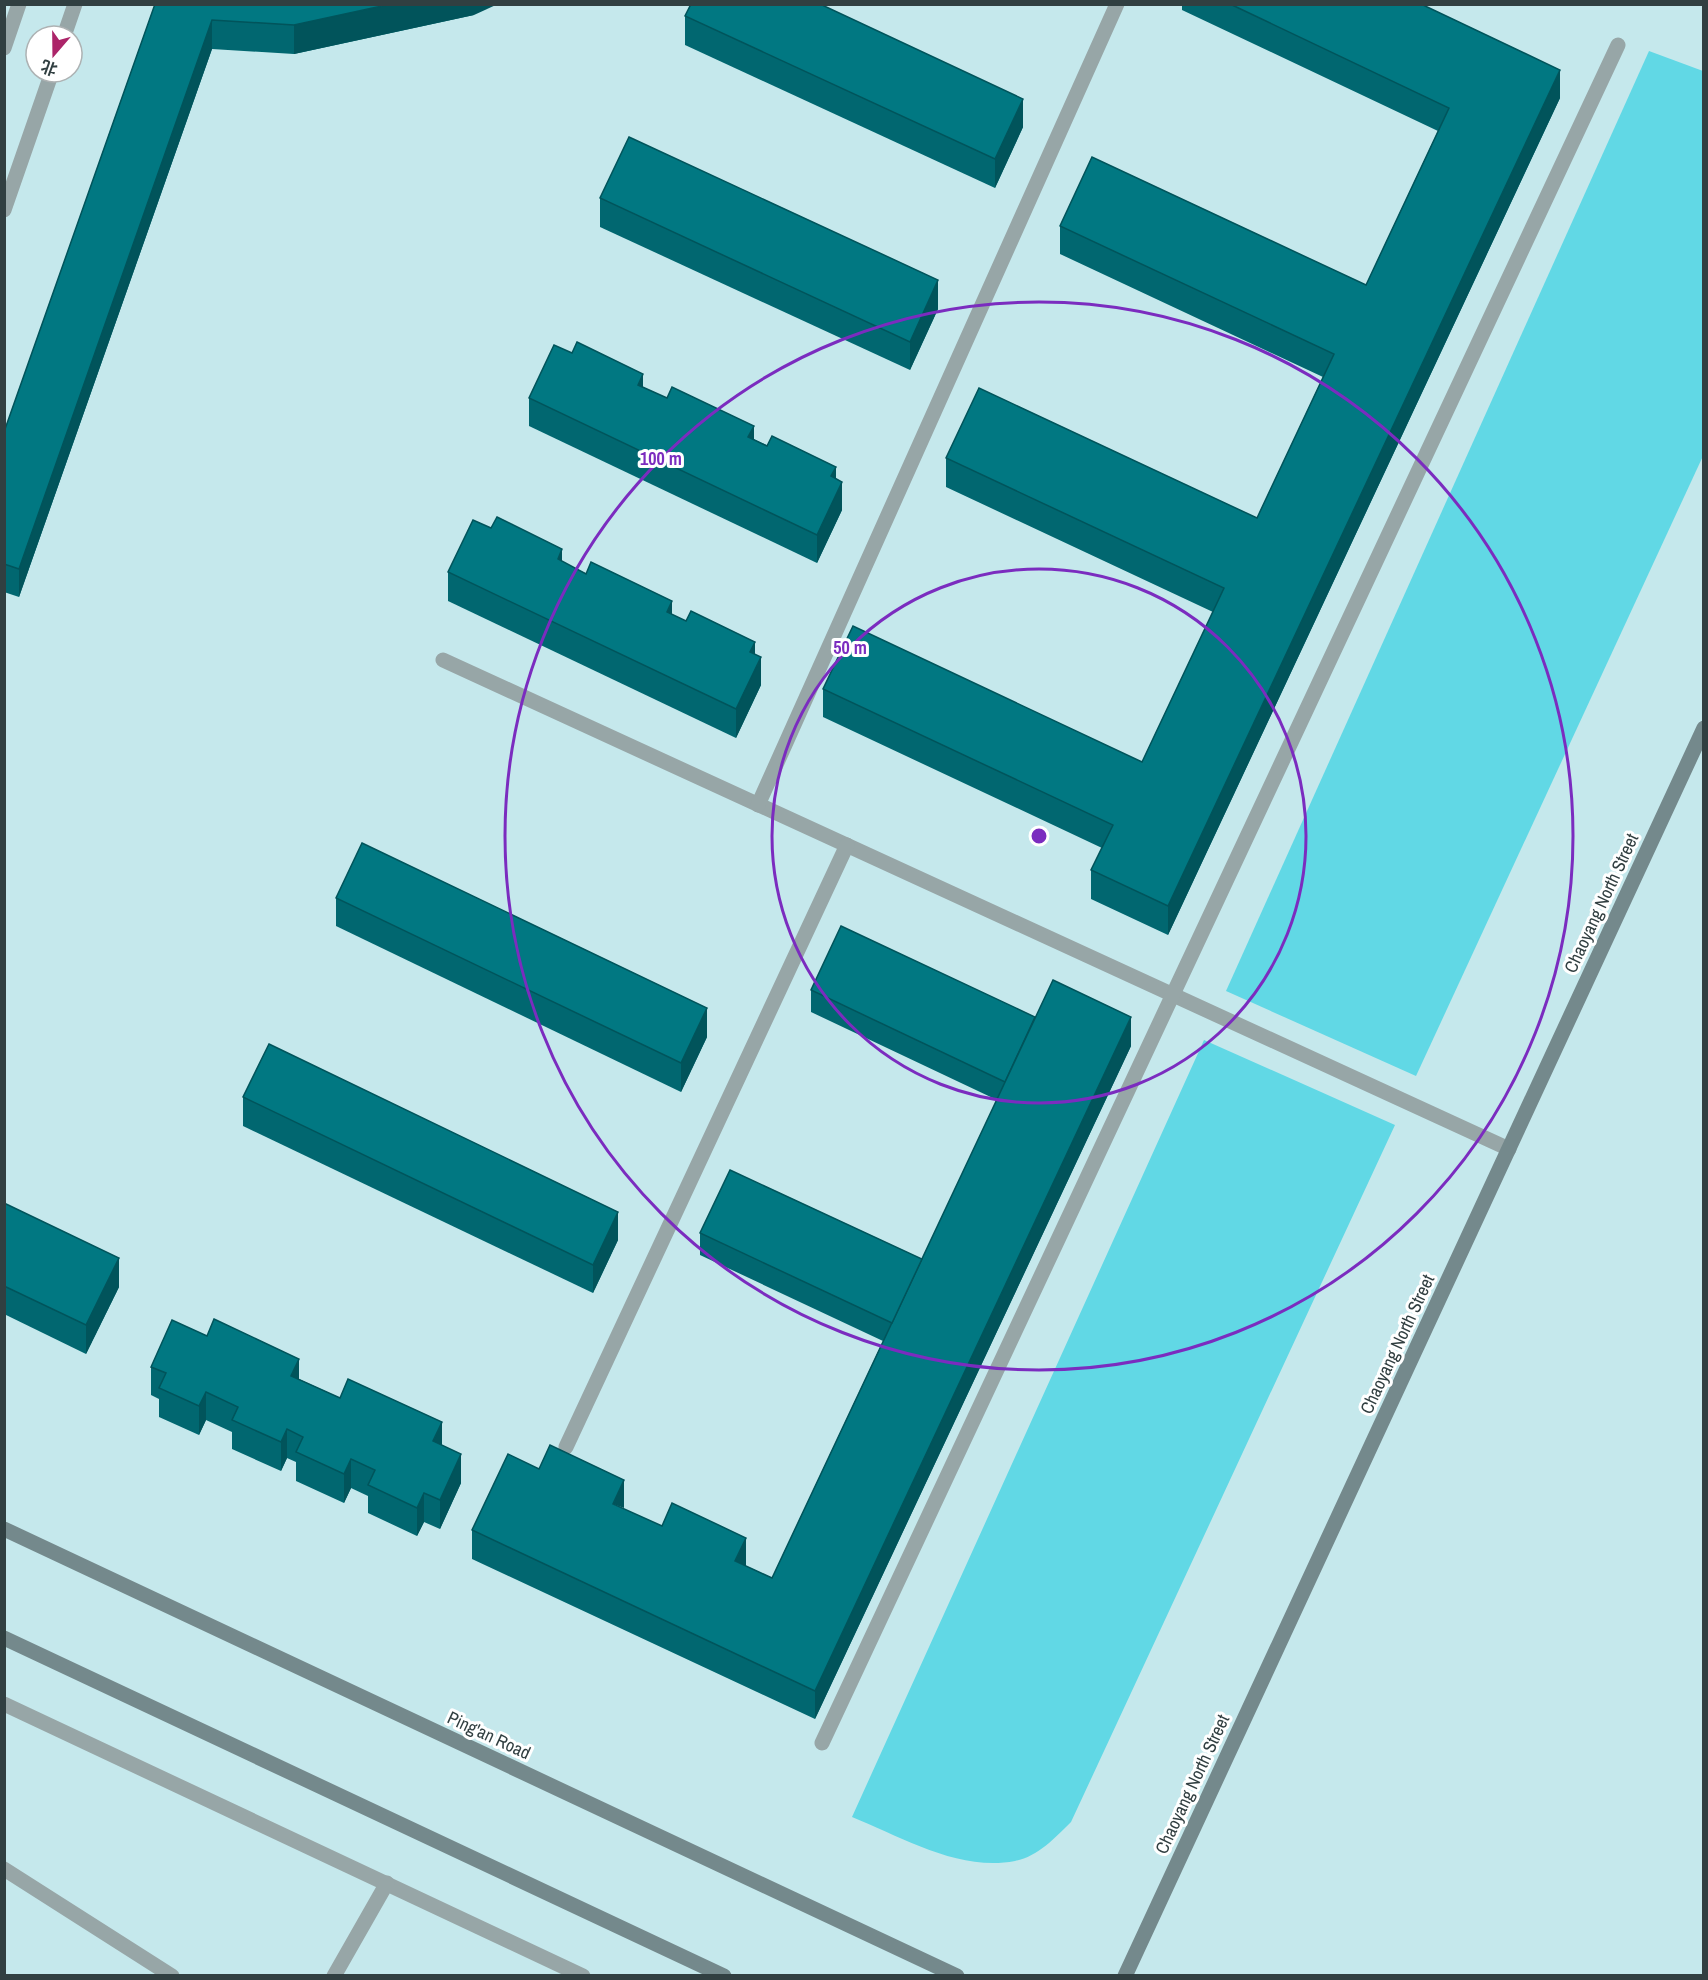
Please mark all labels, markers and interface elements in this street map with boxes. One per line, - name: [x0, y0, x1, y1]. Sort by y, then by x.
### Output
- north arrow: [24, 24, 84, 84]
- text: 北: [38, 55, 60, 81]
- text: 100 m: [640, 446, 682, 471]
- text: 50 m: [833, 635, 867, 660]
- centre of rings: [1029, 826, 1049, 846]
- street label: Chaoyang North Street: [1558, 829, 1644, 977]
- street label: Chaoyang North Street: [1354, 1270, 1440, 1418]
- street label: Ping'an Road: [443, 1705, 535, 1765]
- street label: Chaoyang North Street: [1149, 1710, 1235, 1858]

